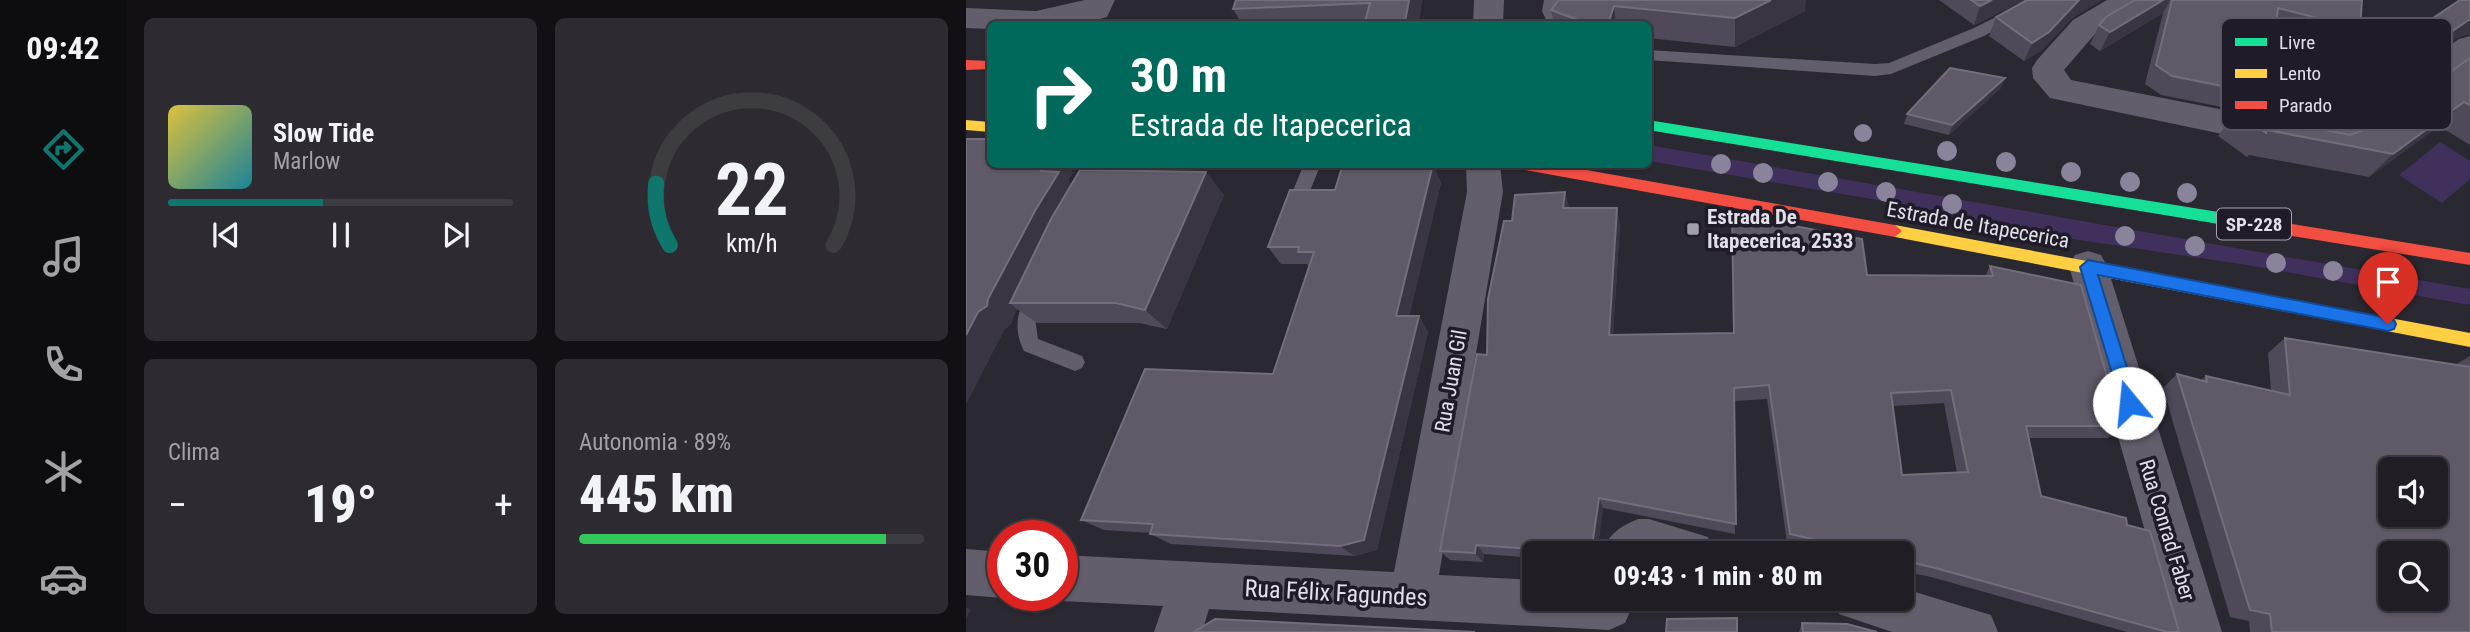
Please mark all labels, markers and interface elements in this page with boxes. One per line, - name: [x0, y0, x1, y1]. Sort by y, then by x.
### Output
- legend: [2221, 18, 2452, 130]
- text: 09:42: [26, 29, 100, 67]
- text: Livre: [2279, 31, 2315, 54]
- text: 30 m: [1130, 47, 1227, 104]
- icon: right: [1015, 49, 1106, 140]
- text: Lento: [2279, 62, 2321, 85]
- text: Parado: [2279, 94, 2332, 117]
- text: Estrada de Itapecerica: [1130, 106, 1412, 144]
- text: Slow Tide: [273, 118, 374, 148]
- icon: directions: [39, 125, 88, 174]
- text: Marlow: [273, 148, 340, 175]
- text: 22: [715, 148, 788, 234]
- street label: Estrada de Itapecerica: [1885, 197, 2071, 253]
- place label: Estrada De Itapecerica, 2533: [1707, 205, 1853, 253]
- road number: SP-228: [2217, 208, 2291, 240]
- icon: previous: [207, 216, 245, 254]
- icon: pause: [322, 216, 360, 254]
- icon: next: [437, 216, 475, 254]
- marker: Estrada De Itapecerica, 2533: [1685, 221, 1701, 237]
- text: km/h: [726, 229, 777, 258]
- icon: music: [39, 232, 88, 281]
- pin: [2358, 252, 2418, 324]
- icon: arrive: [2369, 263, 2407, 301]
- street label: Rua Juan Gil: [1430, 328, 1472, 434]
- icon: phone: [39, 340, 88, 389]
- position arrow: [2092, 366, 2166, 440]
- text: Autonomia · 89%: [579, 429, 731, 456]
- text: Clima: [168, 439, 220, 466]
- icon: climate: [39, 447, 88, 496]
- street label: Rua Conrad Faber: [2134, 456, 2200, 604]
- map controls: [2378, 457, 2448, 611]
- button: sound: [2378, 457, 2448, 527]
- text: 445 km: [579, 464, 734, 525]
- text: 19°: [304, 474, 377, 535]
- text: −: [168, 483, 187, 527]
- text: +: [494, 483, 513, 527]
- speed limit sign: 30: [987, 520, 1078, 611]
- button: search: [2378, 541, 2448, 611]
- icon: car: [39, 554, 88, 603]
- text: 09:43 · 1 min · 80 m: [1613, 561, 1823, 591]
- street label: Rua Félix Fagundes: [1244, 574, 1428, 612]

